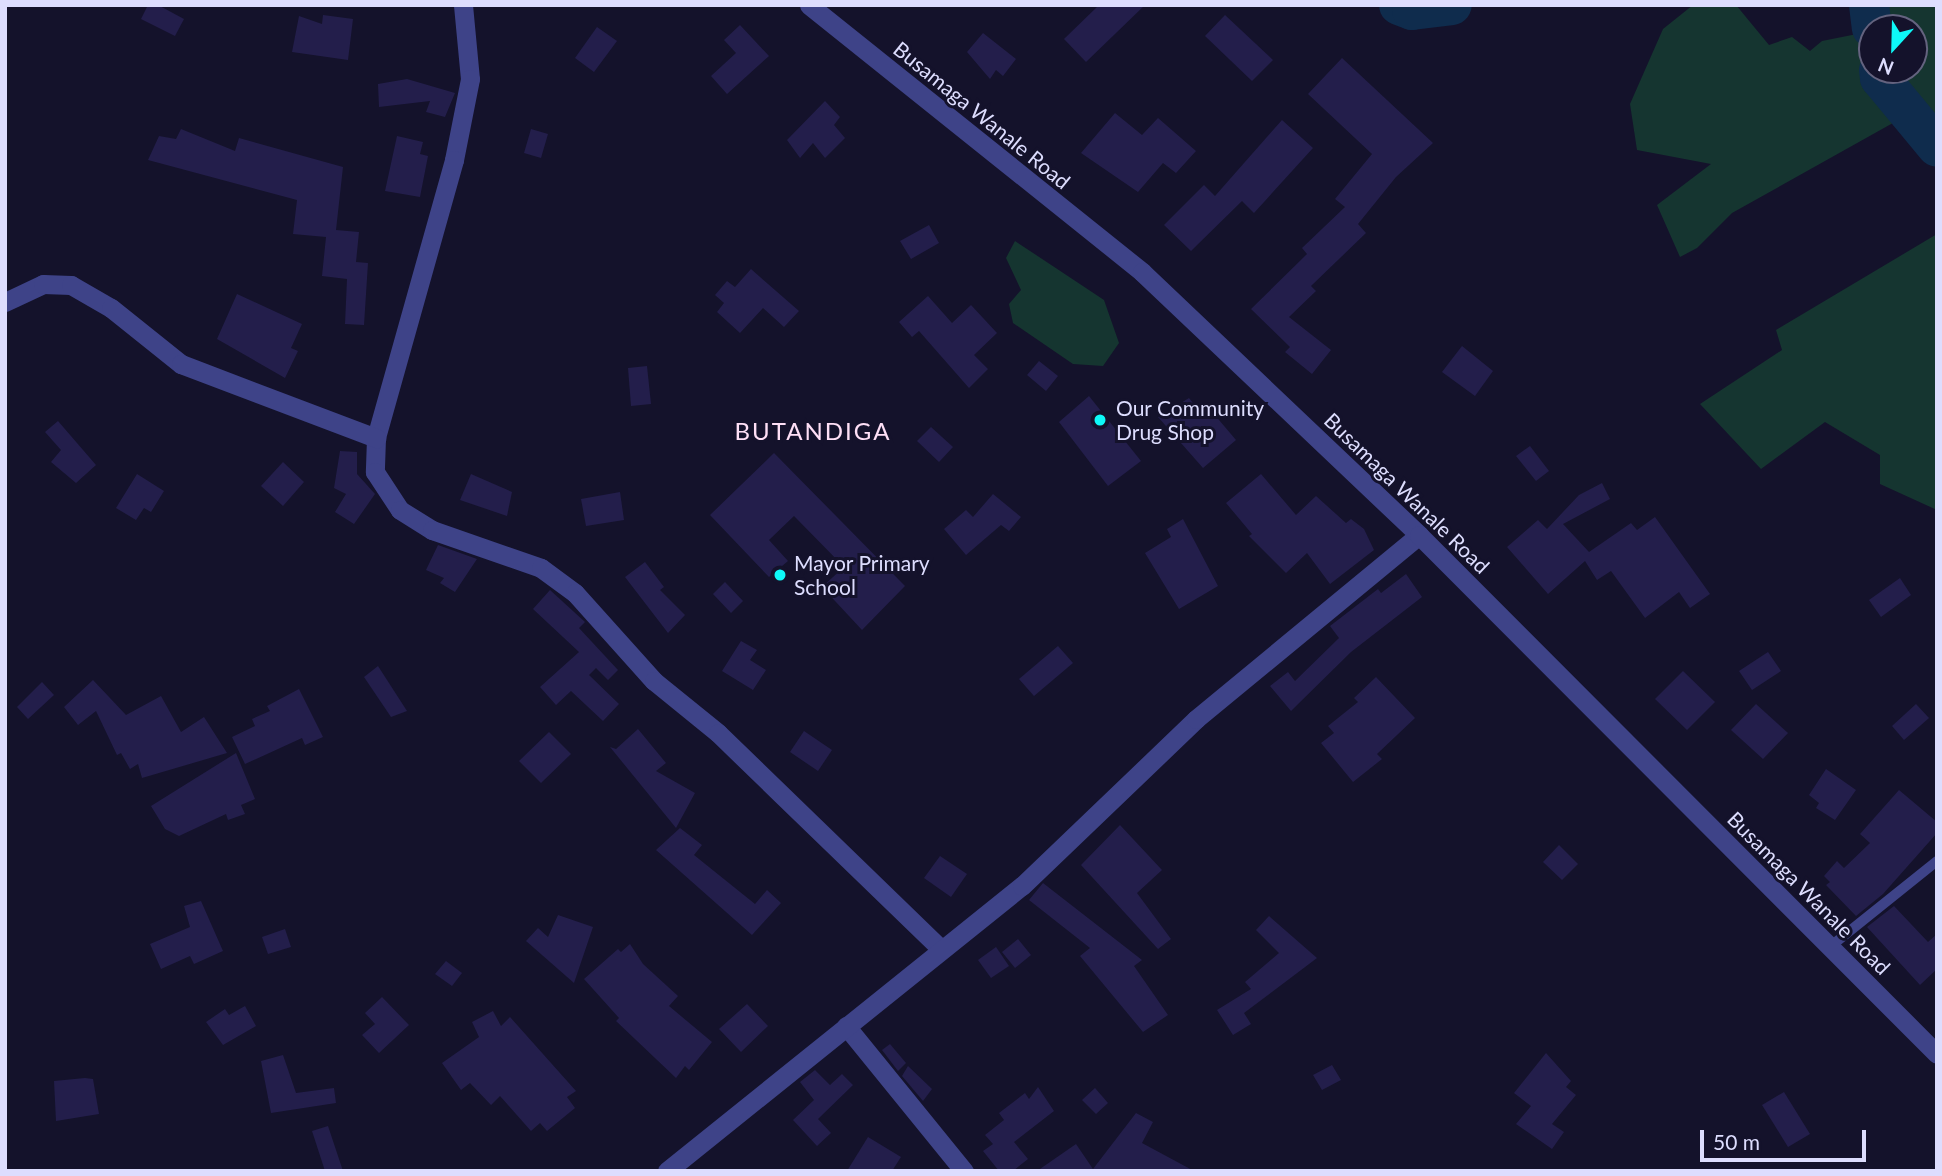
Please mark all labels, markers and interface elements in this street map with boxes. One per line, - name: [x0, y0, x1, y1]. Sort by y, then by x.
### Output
- north arrow: [1858, 14, 1928, 84]
- street label: Busamaga Wanale Road: [889, 36, 1075, 194]
- text: N: [1875, 54, 1897, 80]
- place label: Our Community Drug Shop: [1116, 395, 1264, 445]
- street label: Busamaga Wanale Road: [1319, 407, 1495, 579]
- marker: Our Community Drug Shop: [1090, 410, 1110, 430]
- district label: BUTANDIGA: [736, 417, 890, 445]
- place label: Mayor Primary School: [794, 550, 930, 600]
- marker: Mayor Primary School: [772, 567, 788, 583]
- street label: Busamaga Wanale Road: [1722, 806, 1896, 980]
- scale bar: [1704, 1116, 1870, 1160]
- text: 50 m: [1713, 1129, 1760, 1154]

